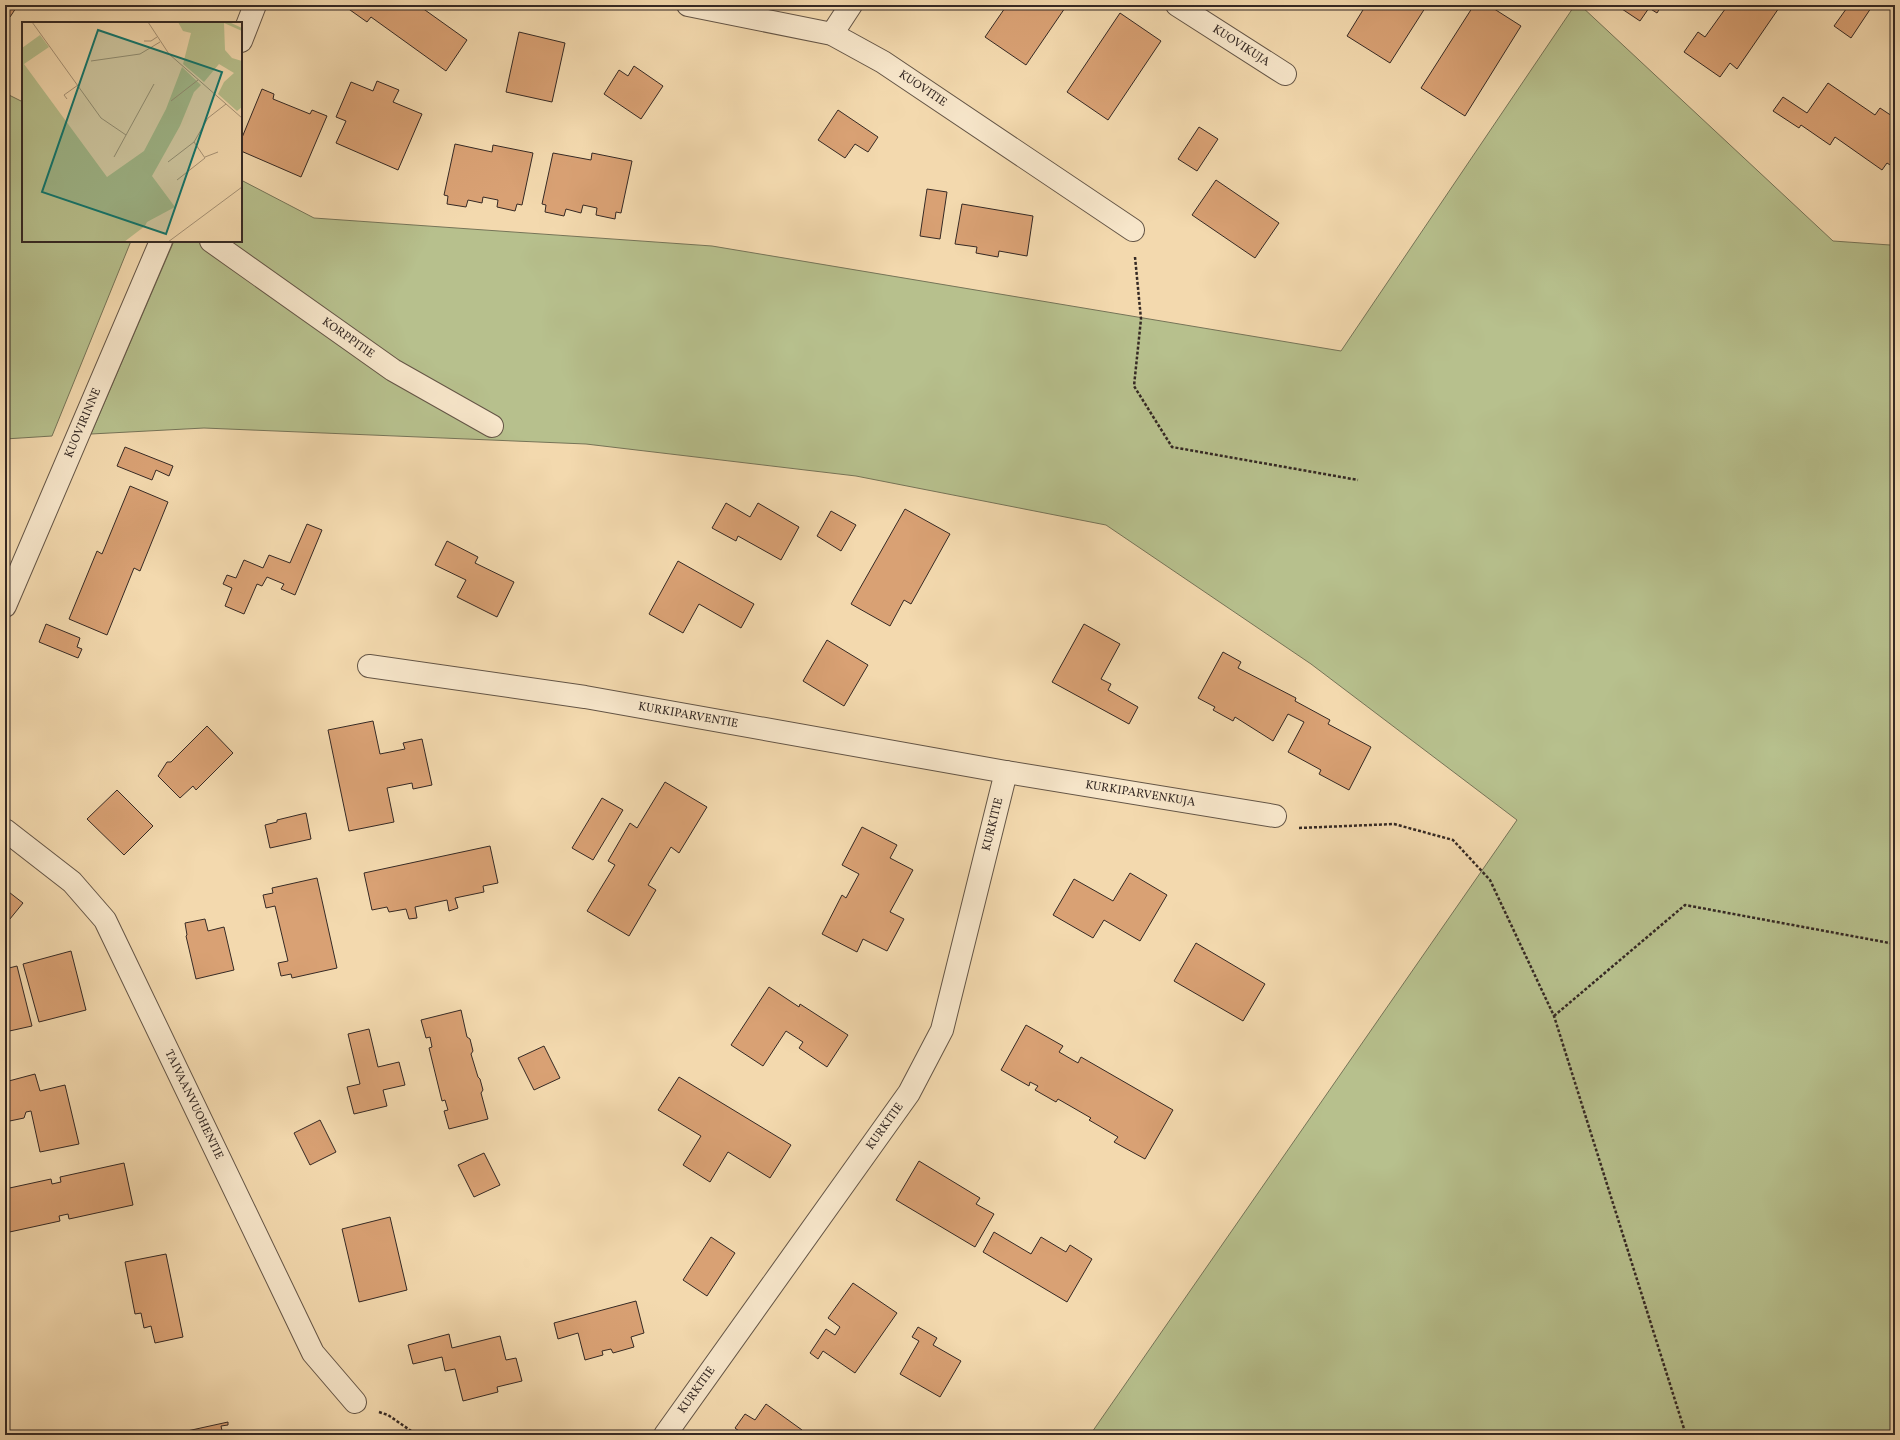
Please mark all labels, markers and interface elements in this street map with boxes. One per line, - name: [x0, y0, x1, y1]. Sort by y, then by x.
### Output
- inset map: [22, 22, 242, 242]
- street label: KUOVIKUJA: [1209, 22, 1273, 71]
- street label: KUOVITIE: [896, 67, 950, 111]
- street label: KORPPITIE: [319, 314, 378, 362]
- street label: KUOVIRINNE: [61, 386, 105, 460]
- street label: KURKIPARVENTIE: [637, 699, 739, 732]
- street label: KURKIPARVENKUJA: [1084, 777, 1197, 811]
- street label: KURKITIE: [979, 796, 1007, 853]
- street label: TAIVAANVUOHENTIE: [161, 1047, 227, 1162]
- street label: KURKITIE: [863, 1100, 907, 1153]
- street label: KURKITIE: [675, 1363, 719, 1417]

